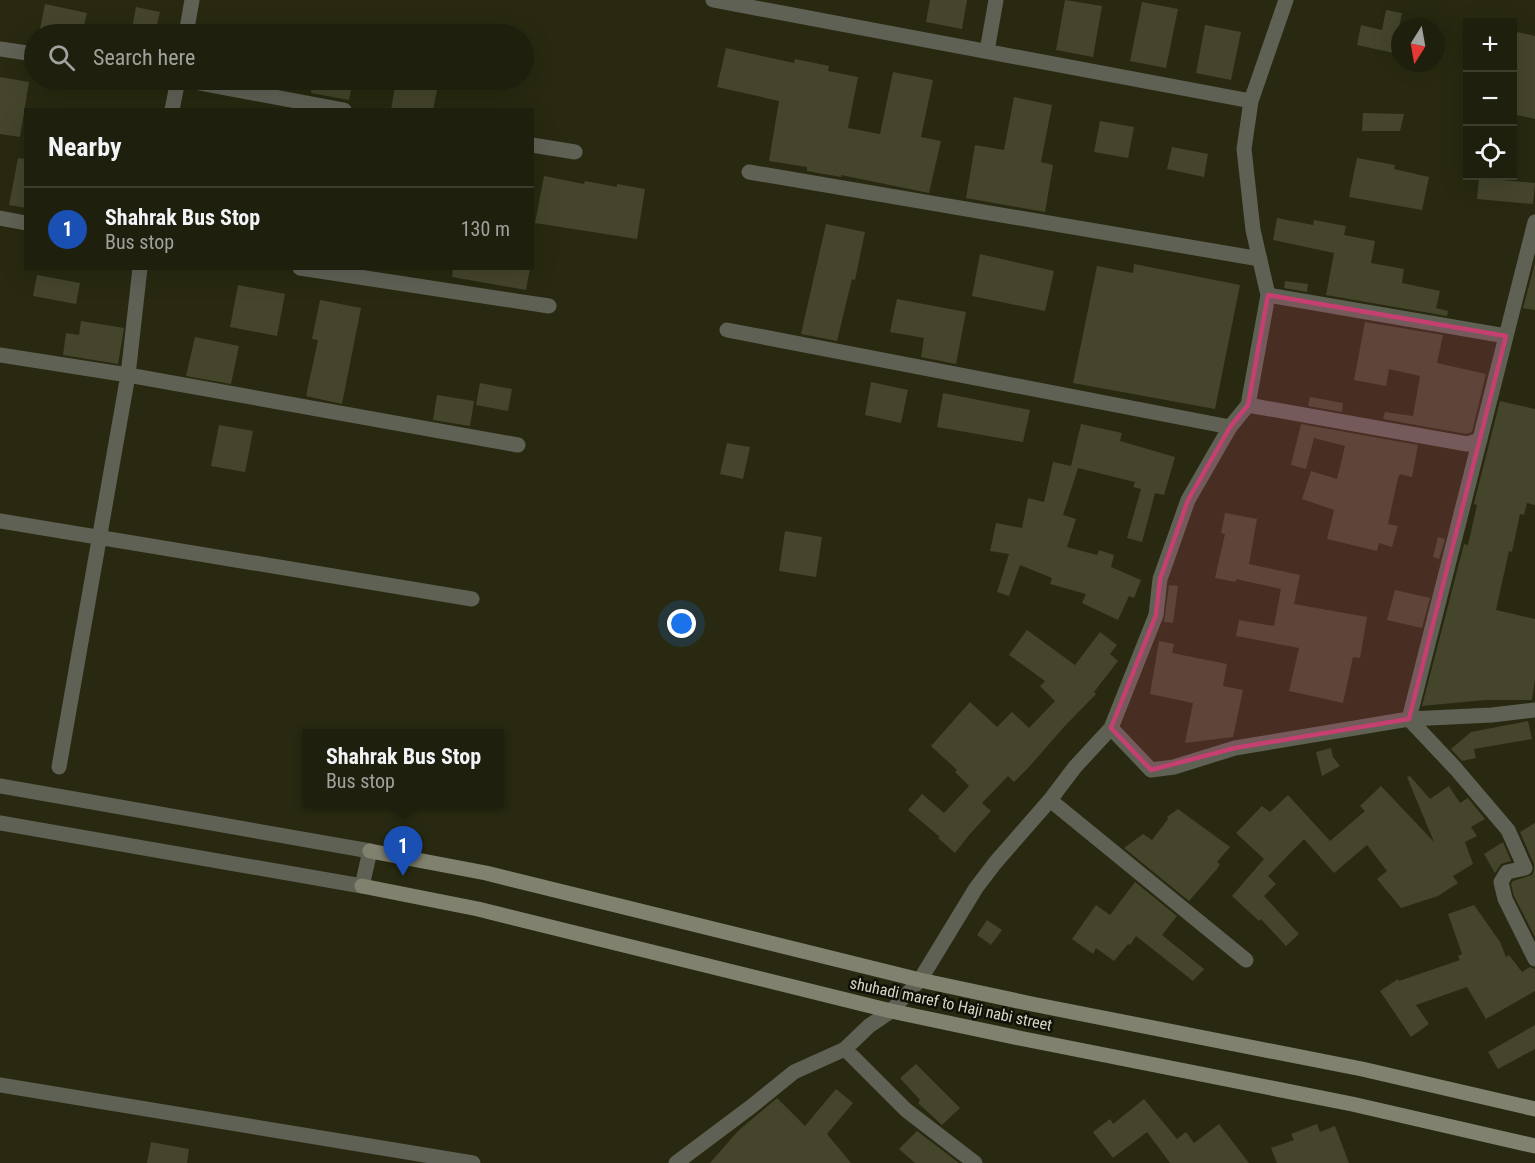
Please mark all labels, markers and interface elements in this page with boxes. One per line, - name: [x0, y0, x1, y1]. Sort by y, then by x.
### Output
- north arrow: [1391, 18, 1445, 72]
- map controls: [1463, 18, 1517, 180]
- button: +: [1463, 18, 1517, 72]
- search box: [24, 24, 534, 90]
- icon: search: [45, 41, 78, 74]
- text: Search here: [93, 45, 195, 70]
- button: −: [1463, 72, 1517, 126]
- button: locate: [1463, 126, 1517, 180]
- text: Nearby: [48, 132, 122, 162]
- text: Shahrak Bus Stop: [105, 205, 260, 230]
- text: 1: [62, 217, 73, 241]
- text: 130 m: [461, 217, 510, 241]
- text: Bus stop: [105, 230, 174, 254]
- your location: [667, 609, 696, 638]
- popup: [303, 729, 504, 807]
- text: Shahrak Bus Stop: [326, 744, 481, 769]
- text: Bus stop: [326, 769, 395, 793]
- pin: 1: [384, 826, 422, 876]
- street label: shuhadi maref to Haji nabi street: [848, 973, 1054, 1035]

